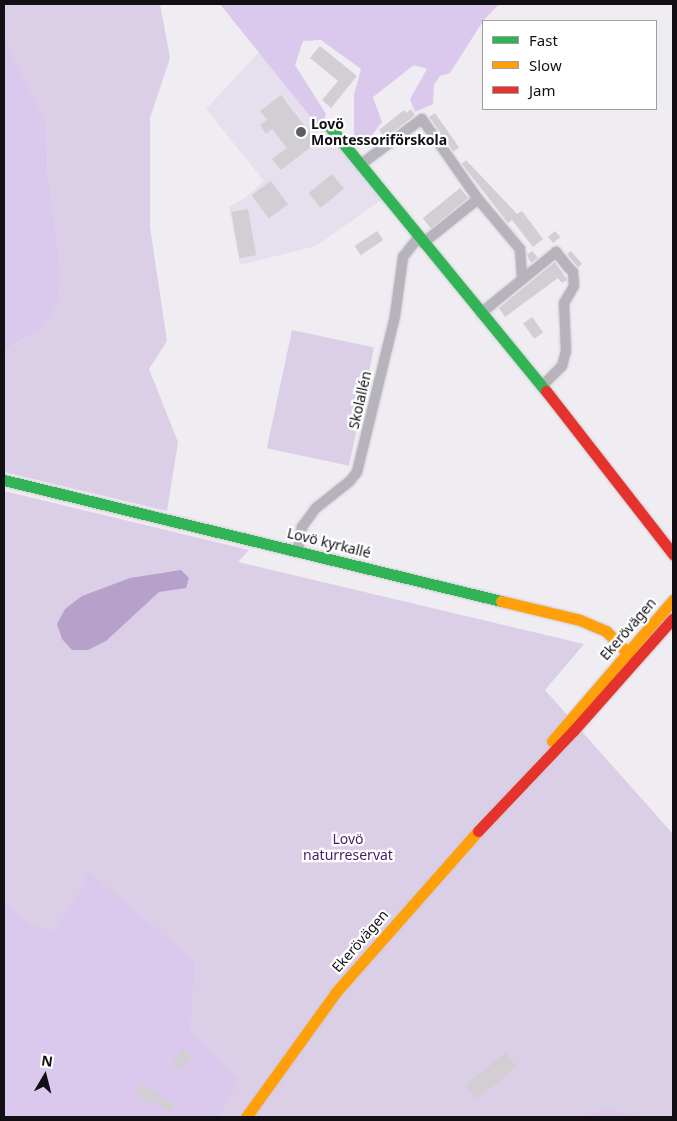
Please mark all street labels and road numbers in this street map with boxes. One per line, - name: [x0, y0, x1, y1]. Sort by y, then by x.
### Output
- street label: Skolallén: [345, 369, 375, 431]
- street label: Lovö kyrkallé: [285, 524, 373, 562]
- street label: Ekerövägen: [596, 594, 660, 664]
- street label: Ekerövägen: [328, 906, 392, 976]

